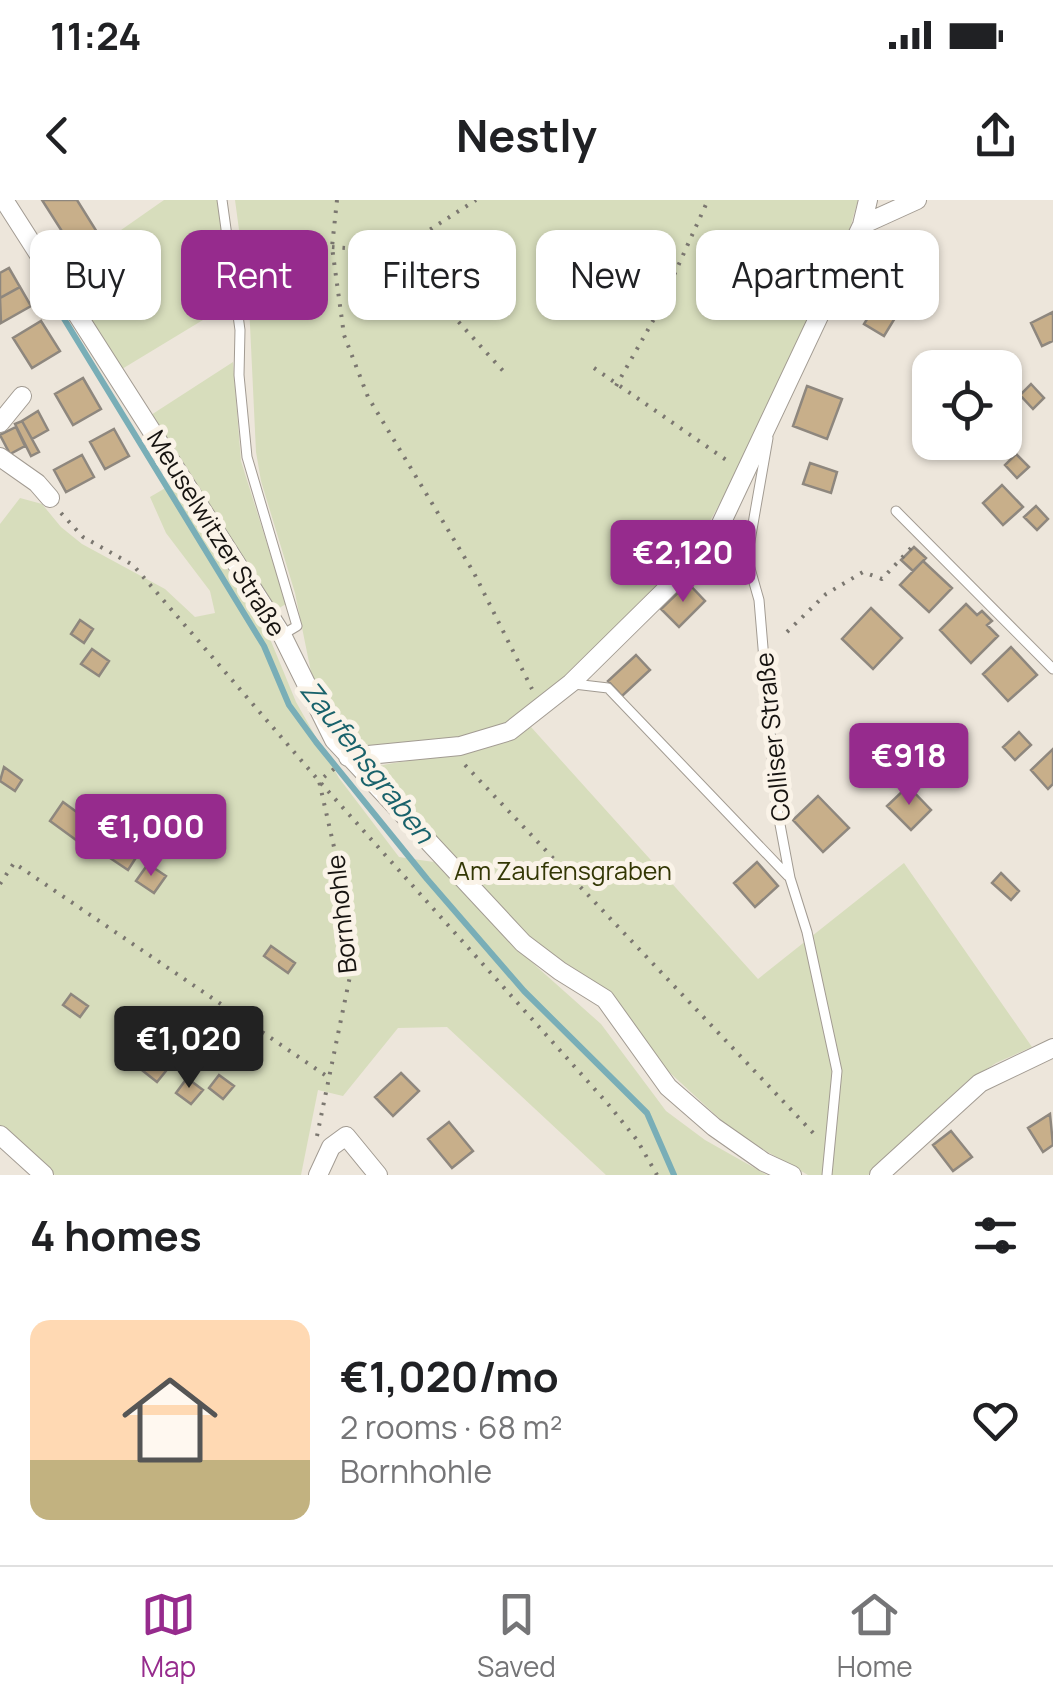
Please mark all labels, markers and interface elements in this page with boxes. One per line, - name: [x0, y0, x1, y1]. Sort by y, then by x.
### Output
- text: 11:24: [50, 9, 141, 61]
- text: Nestly: [456, 104, 597, 166]
- icon: back: [30, 108, 85, 163]
- icon: share: [968, 108, 1023, 163]
- chip: Buy: [30, 230, 161, 320]
- chip: Rent: [181, 230, 328, 320]
- chip: Filters: [348, 230, 516, 320]
- chip: New: [536, 230, 676, 320]
- chip: Apartment: [696, 230, 939, 320]
- map controls: [912, 350, 1022, 460]
- button: locate: [912, 350, 1022, 460]
- street label: Meuselwitzer Straße: [139, 423, 295, 643]
- pin: €2,120: [602, 520, 764, 605]
- text: €2,120: [633, 530, 733, 574]
- street label: Colliser Straße: [746, 651, 798, 823]
- water label: Zaufensgraben: [292, 672, 444, 851]
- pin: €918: [850, 723, 968, 808]
- text: €918: [871, 733, 947, 777]
- pin: €1,000: [70, 794, 232, 879]
- text: €1,000: [97, 804, 205, 848]
- street label: Bornhohle: [317, 853, 365, 975]
- park label: Am Zaufensgraben: [454, 853, 672, 888]
- pin: €1,020: [108, 1006, 270, 1091]
- text: €1,020: [136, 1016, 242, 1060]
- text: 4 homes: [30, 1206, 202, 1264]
- icon: filters: [968, 1208, 1023, 1263]
- text: €1,020/mo: [340, 1347, 559, 1405]
- icon: home: [110, 1360, 230, 1480]
- icon: heart: [968, 1393, 1023, 1448]
- text: 2 rooms · 68 m²: [340, 1405, 562, 1449]
- text: Bornhohle: [340, 1449, 492, 1493]
- tab: Map: [140, 1587, 196, 1685]
- tab: Saved: [477, 1587, 556, 1685]
- tab: Home: [837, 1587, 913, 1685]

